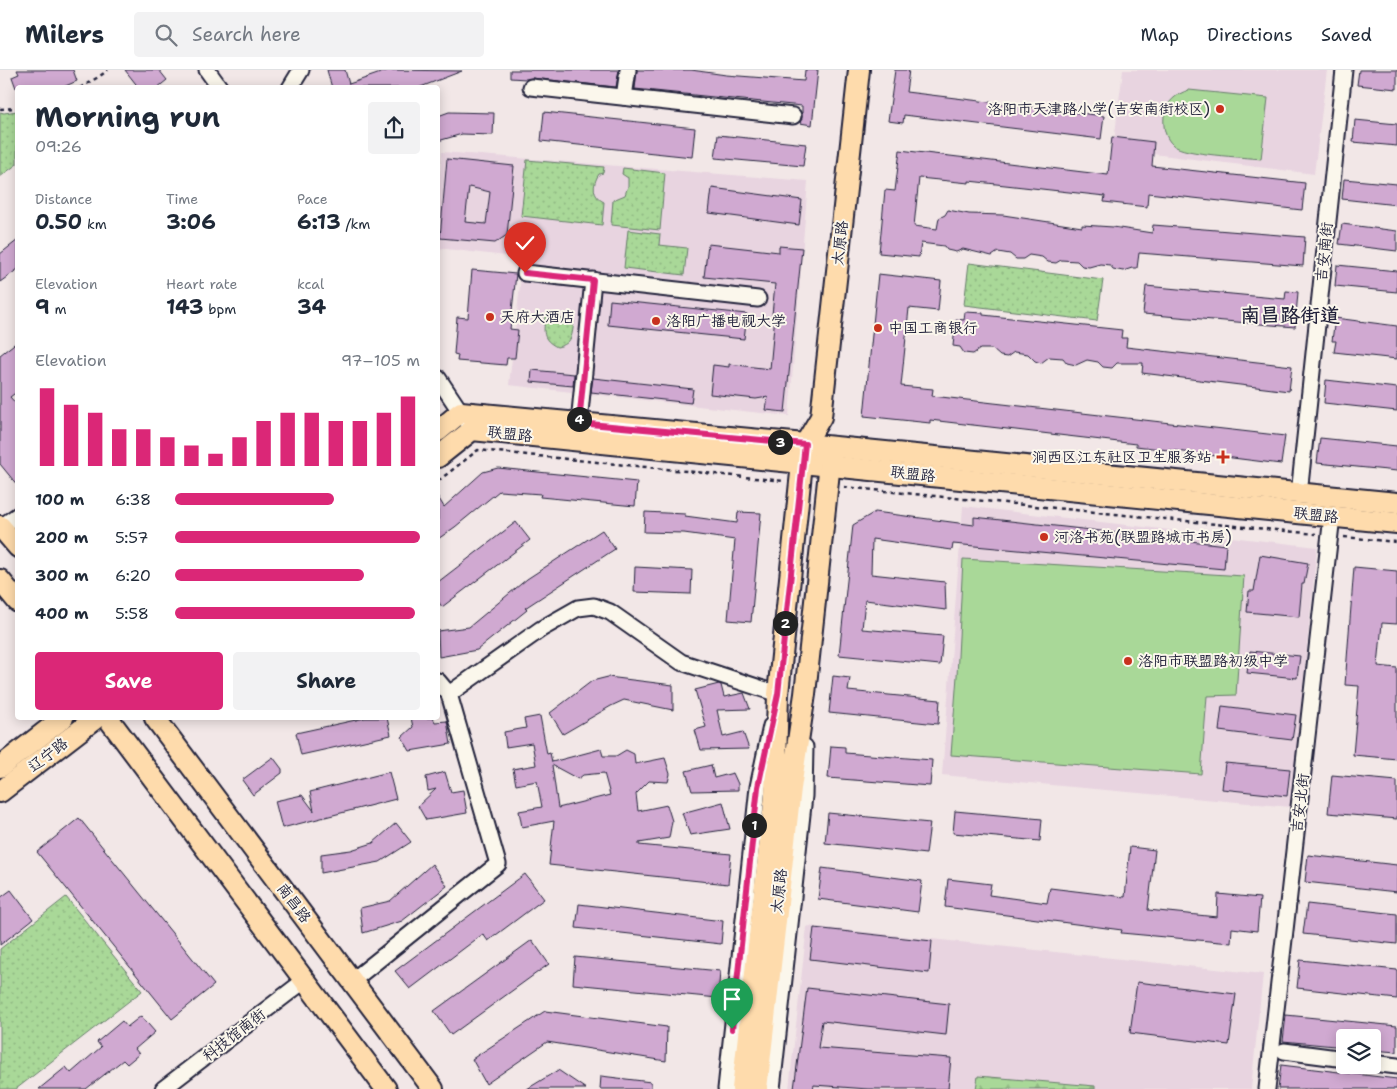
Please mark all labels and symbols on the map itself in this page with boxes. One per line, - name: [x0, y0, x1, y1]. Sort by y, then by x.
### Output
- place label: 洛阳市天津路小学(吉安南街校区): [987, 99, 1210, 119]
- marker: 洛阳市天津路小学(吉安南街校区): [1214, 103, 1226, 115]
- street label: 太原路: [828, 220, 852, 266]
- street label: 吉安南街: [1311, 221, 1337, 283]
- pin: [504, 222, 546, 273]
- district label: 南昌路街道: [1240, 302, 1340, 328]
- place label: 天府大酒店: [500, 307, 575, 327]
- marker: 天府大酒店: [484, 311, 496, 323]
- place label: 洛阳广播电视大学: [666, 311, 786, 331]
- marker: 洛阳广播电视大学: [650, 315, 662, 327]
- place label: 中国工商银行: [888, 318, 978, 338]
- marker: 中国工商银行: [872, 322, 884, 334]
- pin: 4: [566, 406, 592, 432]
- street label: 联盟路: [487, 422, 533, 446]
- pin: 3: [768, 430, 792, 454]
- place label: 涧西区江东社区卫生服务站: [1032, 447, 1212, 467]
- marker: 涧西区江东社区卫生服务站: [1216, 450, 1230, 464]
- street label: 联盟路: [890, 462, 936, 486]
- street label: 联盟路: [1293, 503, 1339, 527]
- place label: 河洛书苑(联盟路城市书房): [1054, 527, 1232, 547]
- marker: 河洛书苑(联盟路城市书房): [1038, 531, 1050, 543]
- pin: 2: [772, 610, 798, 636]
- place label: 洛阳市联盟路初级中学: [1138, 651, 1288, 671]
- marker: 洛阳市联盟路初级中学: [1122, 655, 1134, 667]
- street label: 辽宁路: [24, 733, 72, 777]
- street label: 吉安北街: [1286, 772, 1314, 834]
- pin: 1: [742, 812, 766, 838]
- street label: 太原路: [767, 868, 791, 914]
- street label: 南昌路: [272, 879, 316, 927]
- pin: [711, 978, 753, 1029]
- street label: 科技馆南街: [198, 1004, 270, 1066]

